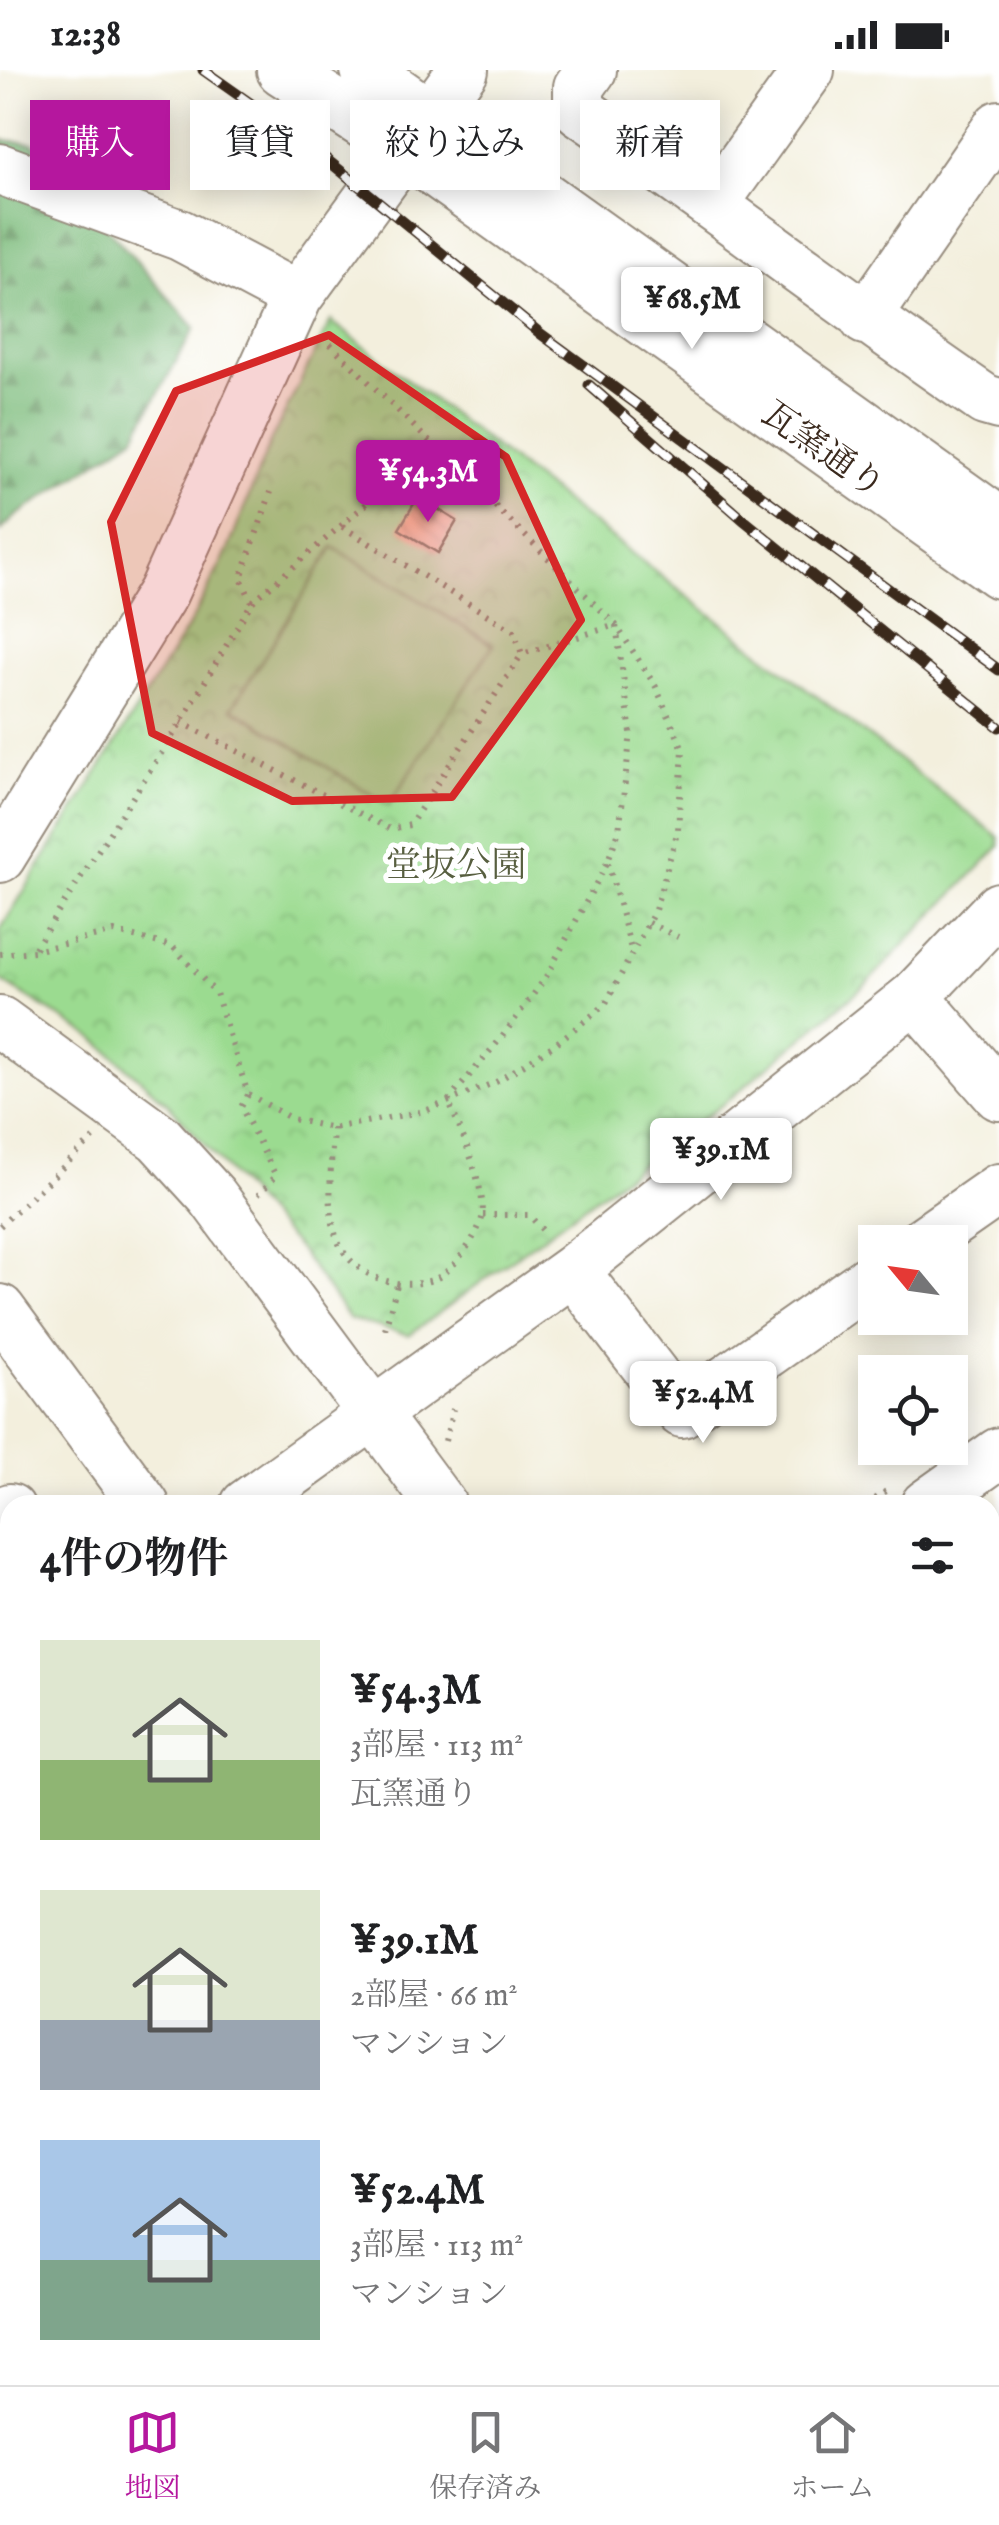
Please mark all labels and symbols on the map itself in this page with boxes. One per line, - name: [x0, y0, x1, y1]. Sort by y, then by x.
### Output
- pin: ¥68.5M: [611, 267, 773, 352]
- street label: 瓦窯通り: [752, 392, 893, 510]
- pin: ¥54.3M: [347, 440, 509, 525]
- park label: 堂坂公園: [386, 844, 526, 889]
- pin: ¥39.1M: [640, 1118, 802, 1203]
- north arrow: [858, 1225, 968, 1335]
- pin: ¥52.4M: [622, 1361, 784, 1446]

